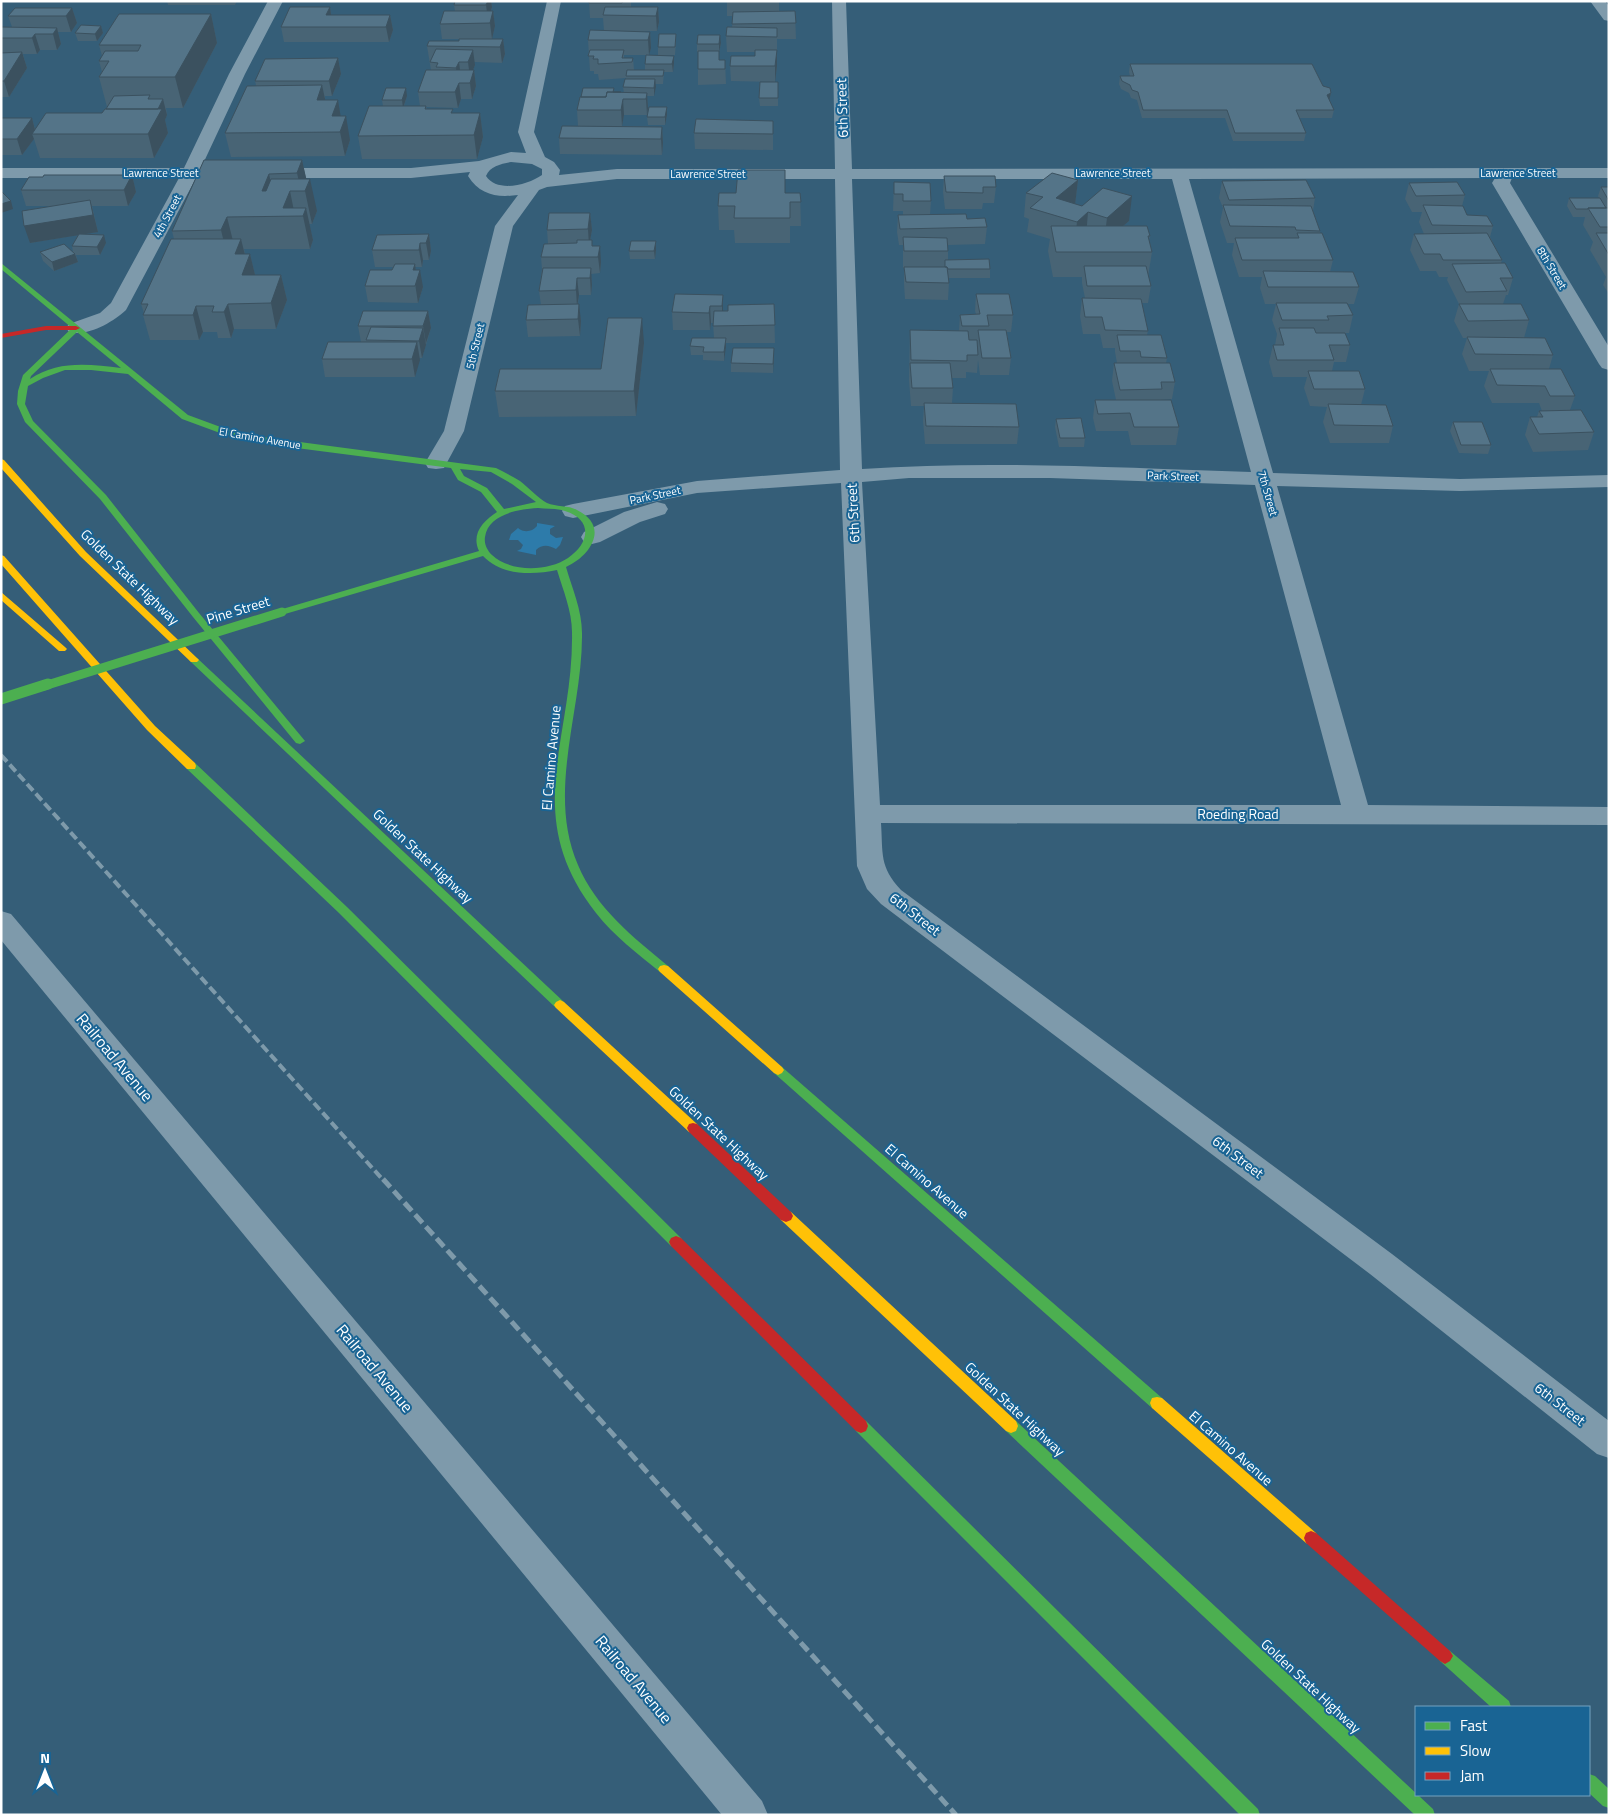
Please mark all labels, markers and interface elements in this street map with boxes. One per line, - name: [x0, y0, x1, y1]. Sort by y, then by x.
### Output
- street label: 6th Street: [830, 78, 853, 138]
- street label: Lawrence Street: [123, 165, 199, 181]
- street label: Lawrence Street: [1075, 165, 1151, 181]
- street label: Lawrence Street: [1480, 165, 1556, 181]
- street label: Lawrence Street: [670, 166, 746, 182]
- street label: 4th Street: [149, 192, 185, 240]
- street label: 8th Street: [1533, 244, 1571, 292]
- street label: 5th Street: [462, 321, 488, 371]
- street label: El Camino Avenue: [218, 423, 303, 453]
- street label: Park Street: [1147, 467, 1199, 485]
- street label: 7th Street: [1254, 468, 1282, 518]
- street label: Park Street: [628, 482, 682, 508]
- street label: 6th Street: [840, 483, 865, 543]
- street label: Golden State Highway: [76, 524, 185, 630]
- street label: Pine Street: [204, 590, 272, 629]
- street label: El Camino Avenue: [535, 705, 566, 811]
- street label: Roeding Road: [1197, 803, 1279, 824]
- street label: Golden State Highway: [369, 804, 478, 908]
- street label: 6th Street: [885, 887, 945, 940]
- street label: Railroad Avenue: [71, 1008, 159, 1106]
- street label: Golden State Highway: [665, 1081, 774, 1185]
- street label: 6th Street: [1208, 1130, 1268, 1183]
- street label: El Camino Avenue: [881, 1138, 974, 1223]
- street label: Railroad Avenue: [331, 1319, 419, 1417]
- street label: Golden State Highway: [961, 1357, 1070, 1461]
- street label: 6th Street: [1530, 1377, 1590, 1430]
- street label: El Camino Avenue: [1185, 1405, 1278, 1490]
- street label: Railroad Avenue: [590, 1630, 678, 1728]
- street label: Golden State Highway: [1257, 1634, 1366, 1738]
- legend: [1415, 1706, 1590, 1796]
- text: Fast: [1460, 1714, 1488, 1737]
- text: Slow: [1460, 1739, 1491, 1762]
- north arrow: [20, 1746, 70, 1796]
- text: N: [40, 1747, 50, 1768]
- text: Jam: [1460, 1764, 1484, 1787]

